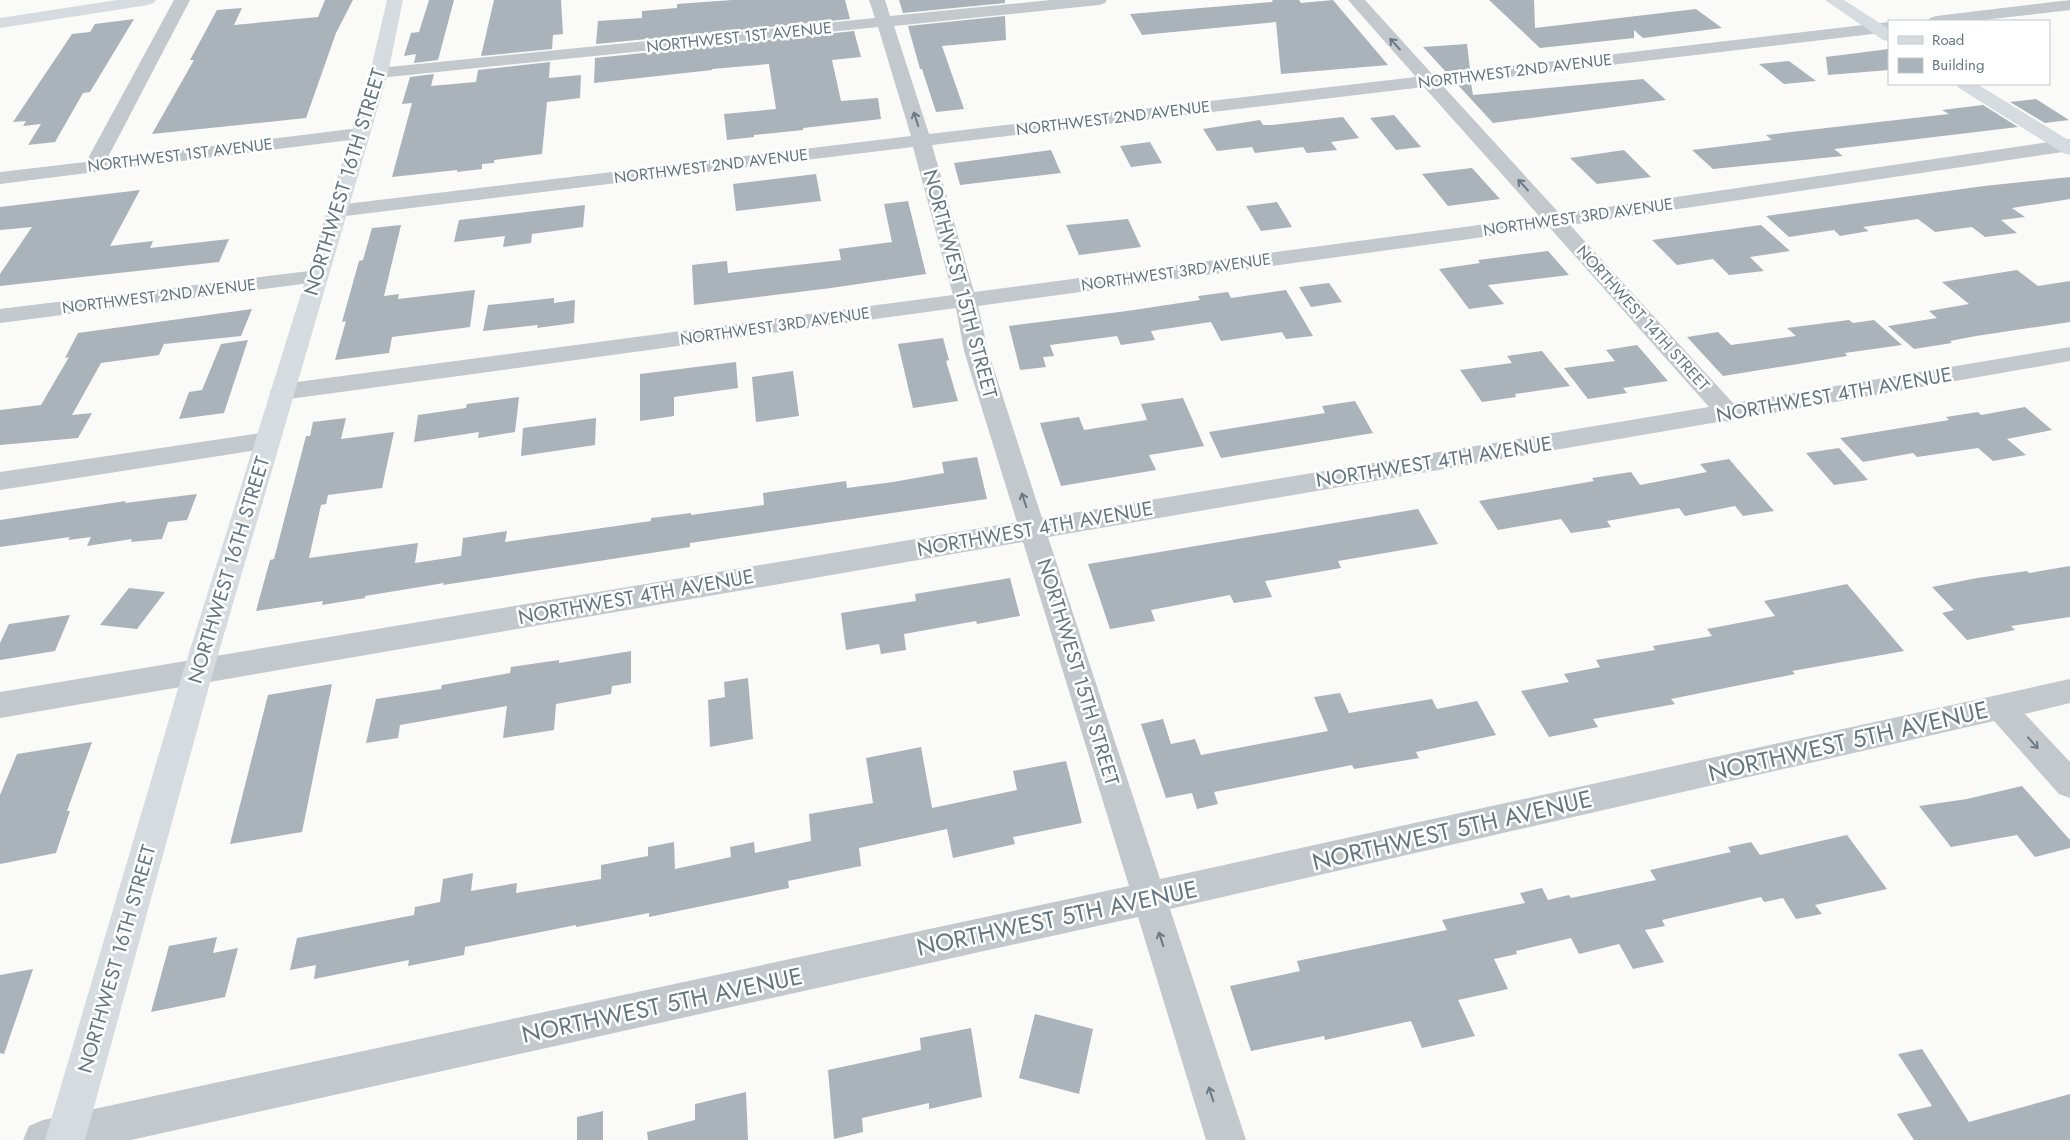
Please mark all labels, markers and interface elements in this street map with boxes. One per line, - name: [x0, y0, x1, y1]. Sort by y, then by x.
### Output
- street label: NORTHWEST 1ST AVENUE: [645, 16, 833, 58]
- legend: [1888, 20, 2050, 85]
- text: Road: [1932, 29, 1964, 51]
- one-way arrow: [1390, 38, 1401, 51]
- street label: NORTHWEST 2ND AVENUE: [1417, 48, 1613, 94]
- text: Building: [1932, 54, 1984, 76]
- street label: NORTHWEST 16TH STREET: [297, 64, 394, 299]
- street label: NORTHWEST 2ND AVENUE: [1015, 95, 1211, 141]
- one-way arrow: [910, 111, 920, 127]
- street label: NORTHWEST 1ST AVENUE: [86, 132, 274, 178]
- street label: NORTHWEST 2ND AVENUE: [613, 143, 809, 189]
- street label: NORTHWEST 15TH STREET: [915, 166, 1005, 402]
- one-way arrow: [1517, 178, 1529, 191]
- street label: NORTHWEST 3RD AVENUE: [1482, 192, 1674, 242]
- street label: NORTHWEST 14TH STREET: [1571, 240, 1715, 396]
- street label: NORTHWEST 3RD AVENUE: [1080, 247, 1272, 297]
- street label: NORTHWEST 2ND AVENUE: [61, 273, 257, 319]
- street label: NORTHWEST 3RD AVENUE: [679, 301, 871, 351]
- street label: NORTHWEST 4TH AVENUE: [1714, 360, 1954, 430]
- street label: NORTHWEST 4TH AVENUE: [1314, 429, 1554, 495]
- street label: NORTHWEST 16TH STREET: [181, 452, 278, 687]
- one-way arrow: [1019, 493, 1028, 508]
- street label: NORTHWEST 4TH AVENUE: [915, 494, 1155, 564]
- street label: NORTHWEST 15TH STREET: [1030, 555, 1127, 790]
- street label: NORTHWEST 4TH AVENUE: [516, 562, 756, 632]
- street label: NORTHWEST 5TH AVENUE: [1705, 692, 1991, 790]
- one-way arrow: [2027, 737, 2039, 750]
- street label: NORTHWEST 5TH AVENUE: [1309, 781, 1595, 879]
- street label: NORTHWEST 16TH STREET: [71, 841, 164, 1076]
- street label: NORTHWEST 5TH AVENUE: [913, 871, 1201, 965]
- one-way arrow: [1156, 931, 1166, 947]
- street label: NORTHWEST 5TH AVENUE: [518, 958, 806, 1052]
- one-way arrow: [1206, 1086, 1215, 1102]

